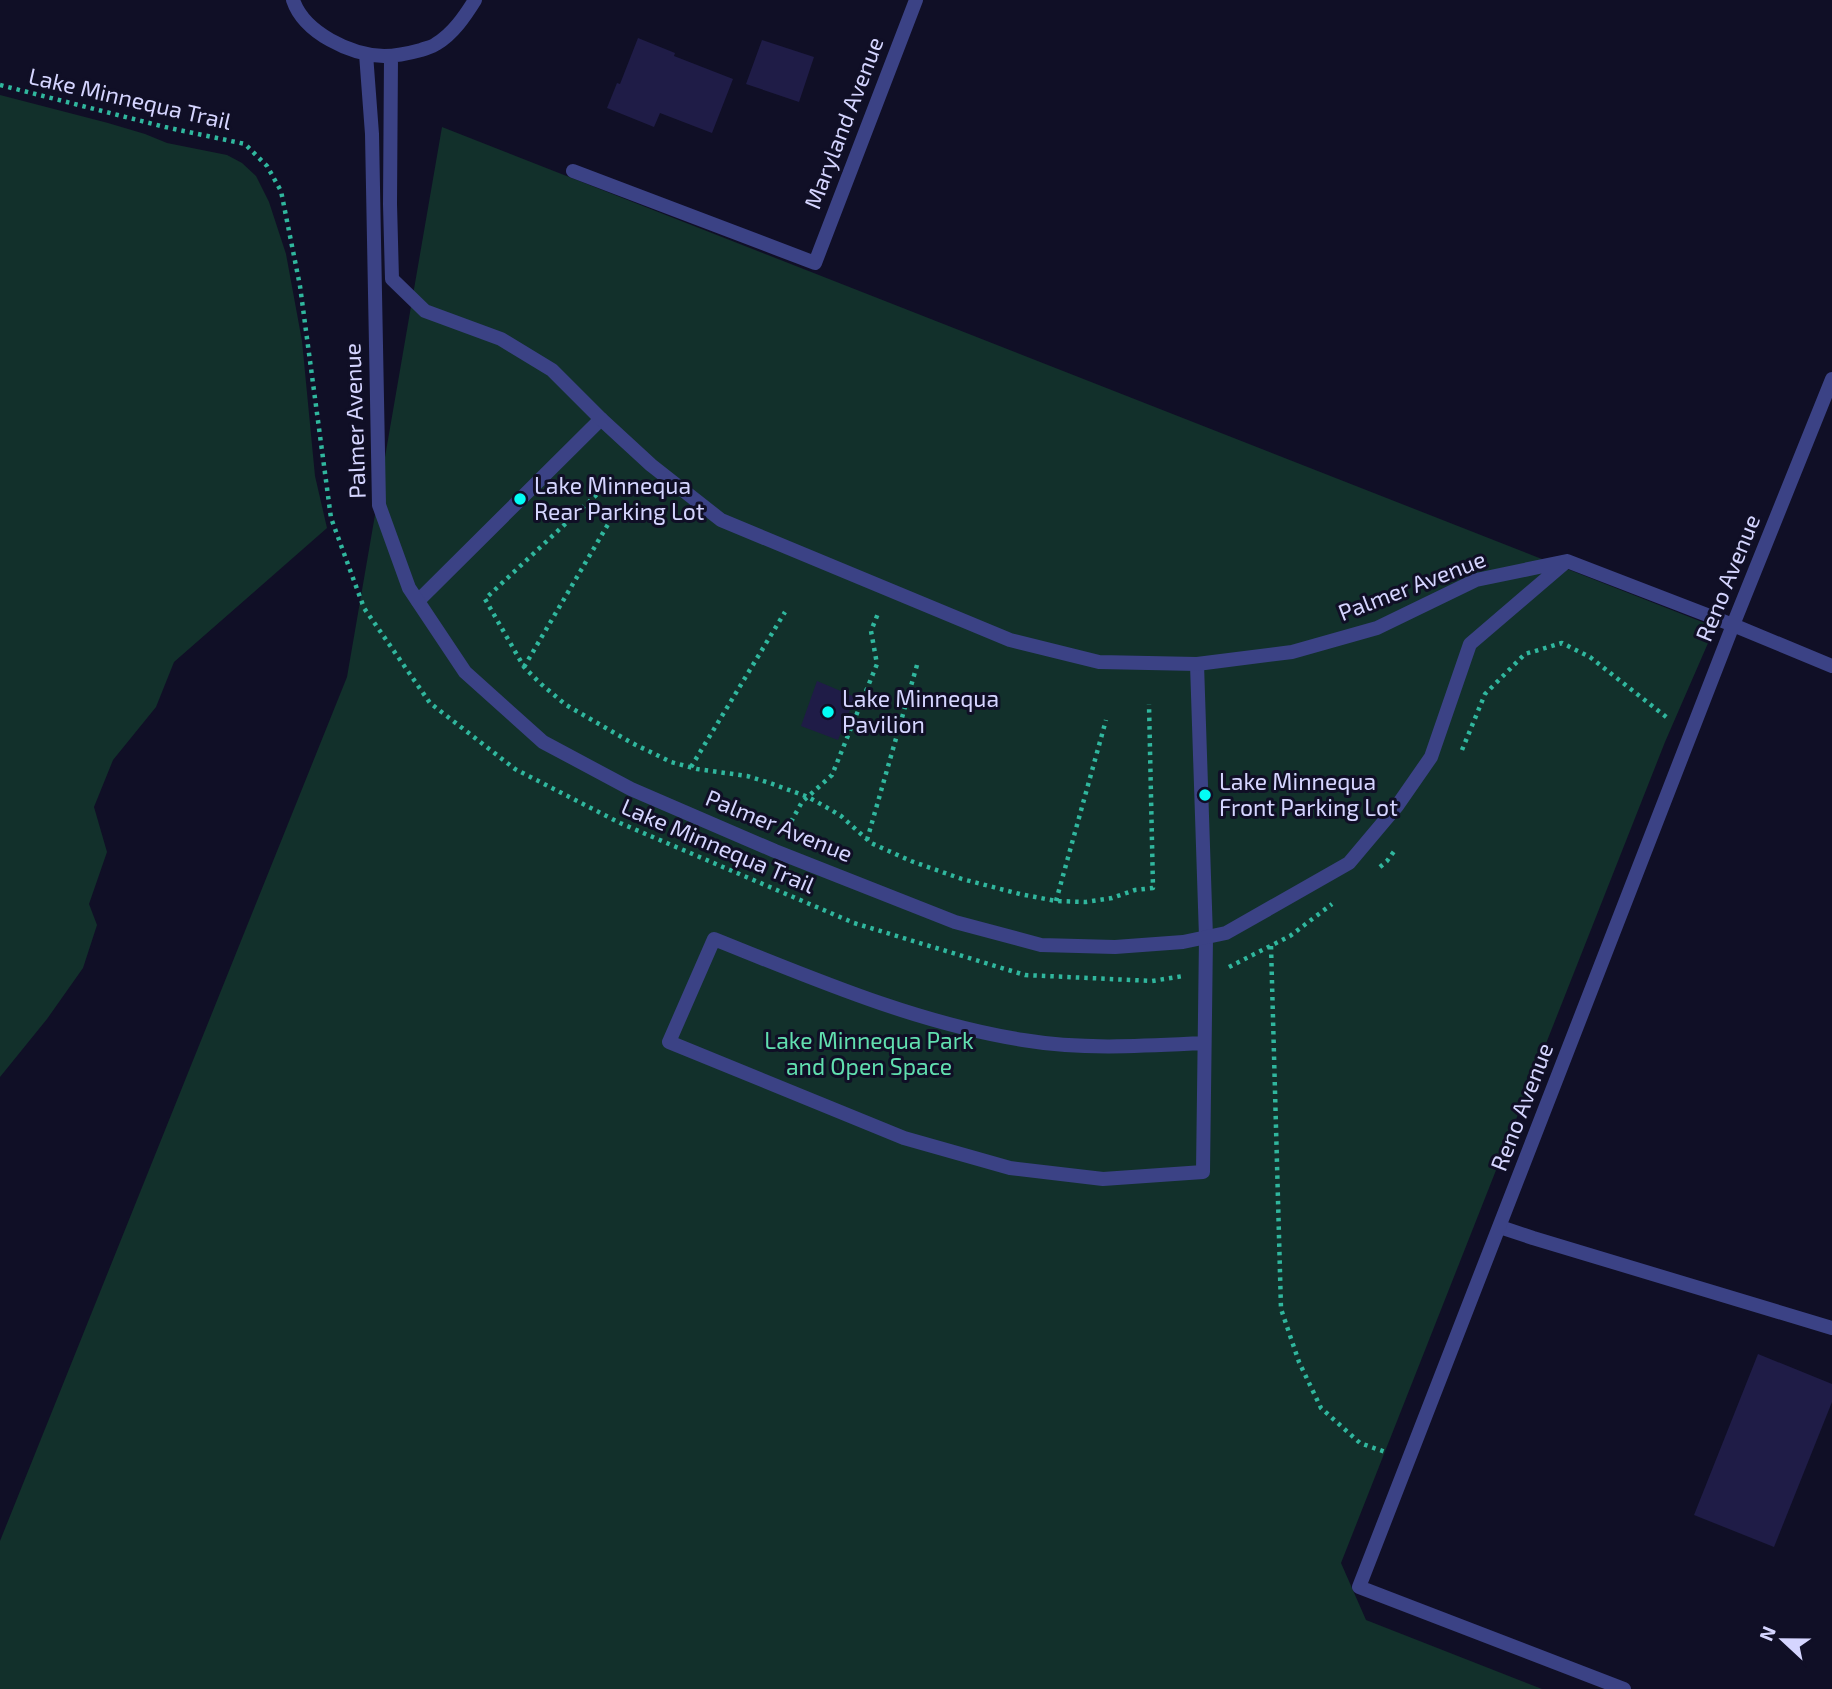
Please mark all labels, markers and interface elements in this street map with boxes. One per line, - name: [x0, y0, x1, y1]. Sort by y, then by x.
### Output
- street label: Maryland Avenue: [797, 33, 889, 213]
- street label: Lake Minnequa Trail: [26, 61, 235, 135]
- street label: Palmer Avenue: [337, 343, 371, 499]
- place label: Lake Minnequa Rear Parking Lot: [534, 471, 705, 525]
- marker: Lake Minnequa Rear Parking Lot: [512, 491, 528, 507]
- street label: Reno Avenue: [1689, 510, 1765, 645]
- street label: Palmer Avenue: [1334, 544, 1489, 626]
- place label: Lake Minnequa Pavilion: [842, 684, 999, 738]
- marker: Lake Minnequa Pavilion: [820, 704, 836, 720]
- place label: Lake Minnequa Front Parking Lot: [1219, 767, 1398, 821]
- street label: Palmer Avenue: [702, 783, 857, 867]
- marker: Lake Minnequa Front Parking Lot: [1197, 787, 1213, 803]
- street label: Lake Minnequa Trail: [618, 792, 819, 899]
- park label: Lake Minnequa Park and Open Space: [764, 1026, 974, 1080]
- street label: Reno Avenue: [1484, 1039, 1558, 1174]
- north arrow: [1748, 1605, 1818, 1675]
- text: N: [1754, 1623, 1780, 1644]

